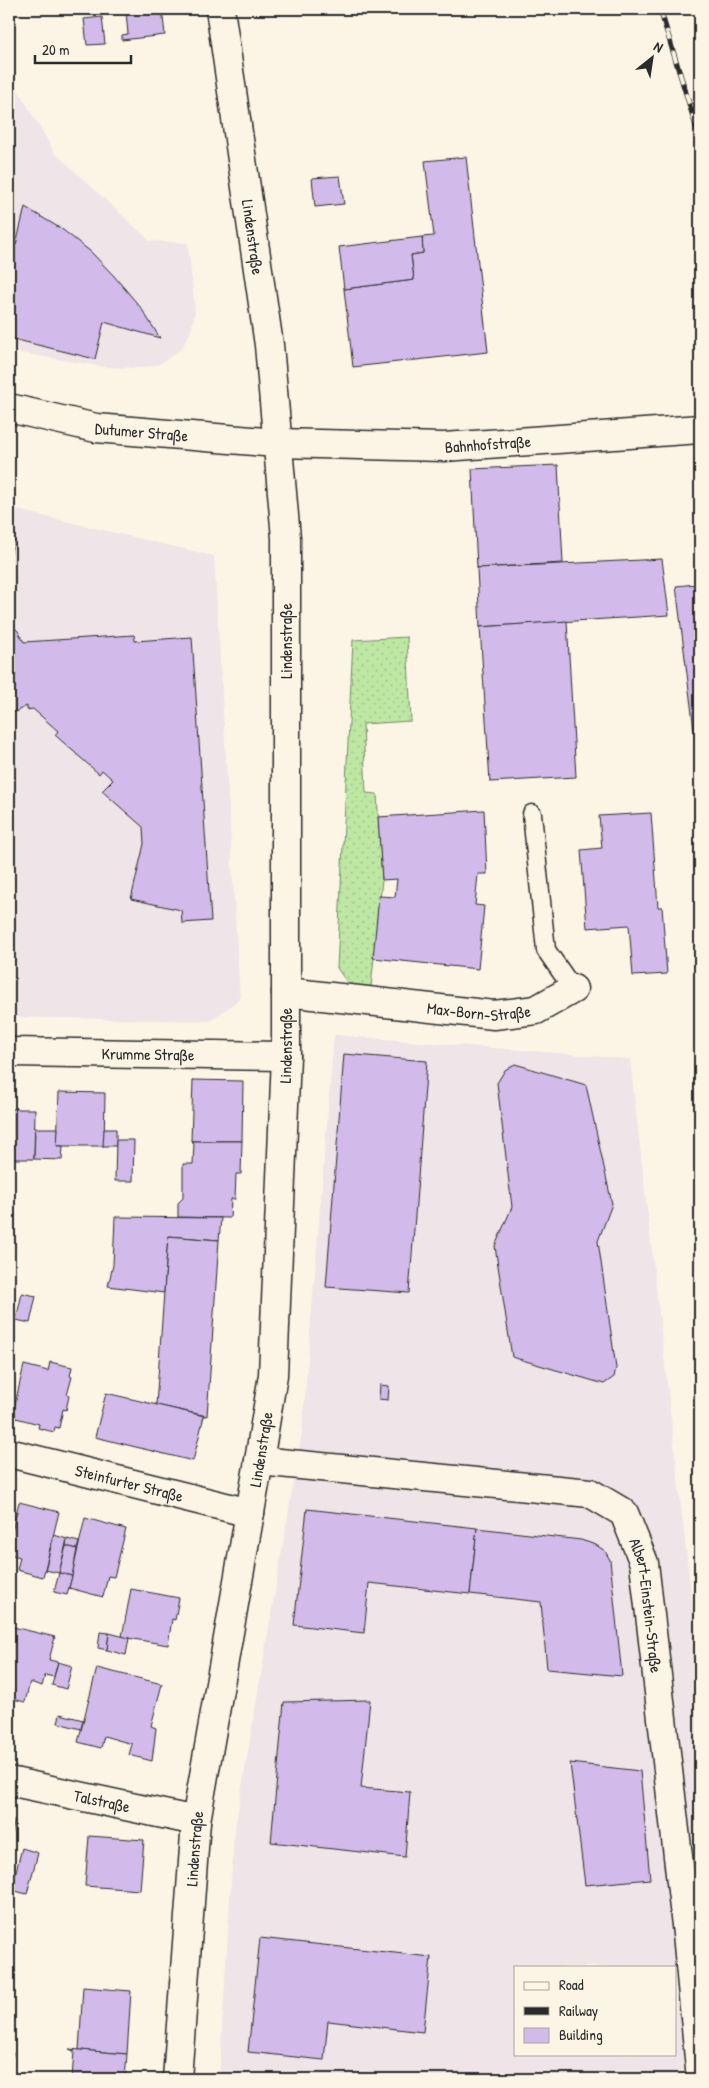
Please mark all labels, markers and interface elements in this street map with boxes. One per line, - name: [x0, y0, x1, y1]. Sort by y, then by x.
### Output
- scale bar: [35, 32, 131, 64]
- north arrow: [626, 32, 676, 82]
- text: N: [651, 36, 667, 57]
- text: 20 m: [42, 39, 69, 60]
- street label: Lindenstraße: [237, 198, 269, 277]
- street label: Dutumer Straße: [94, 417, 190, 447]
- street label: Bahnhofstraße: [444, 430, 532, 458]
- street label: Lindenstraße: [275, 603, 297, 679]
- street label: Max-Born-Straße: [426, 997, 532, 1026]
- street label: Lindenstraße: [274, 1007, 297, 1084]
- street label: Krumme Straße: [101, 1042, 195, 1066]
- street label: Lindenstraße: [244, 1410, 278, 1488]
- street label: Steinfurter Straße: [73, 1459, 186, 1507]
- street label: Albert-Einstein-Straße: [624, 1535, 668, 1675]
- street label: Talstraße: [72, 1784, 133, 1818]
- street label: Lindenstraße: [180, 1809, 209, 1887]
- legend: [514, 1966, 676, 2056]
- text: Road: [559, 1974, 584, 1995]
- text: Railway: [559, 2000, 598, 2021]
- text: Building: [559, 2024, 603, 2045]

